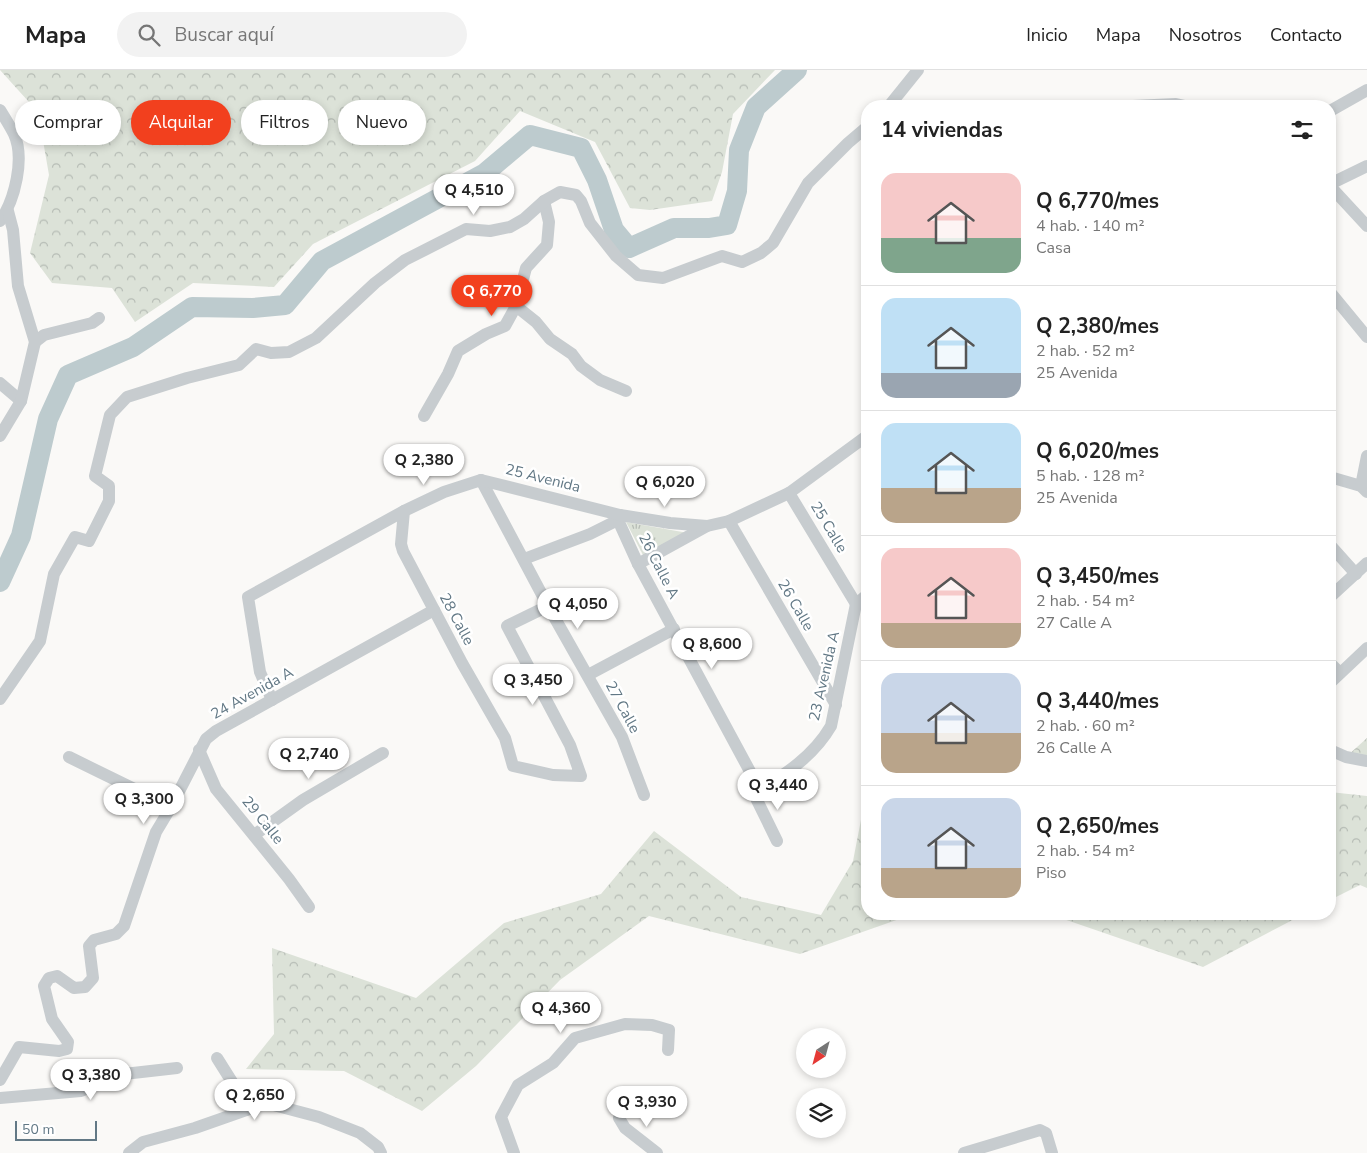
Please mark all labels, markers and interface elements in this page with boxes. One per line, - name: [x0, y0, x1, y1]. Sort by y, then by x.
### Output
- search box: [117, 12, 467, 57]
- text: Mapa: [25, 19, 87, 51]
- icon: search: [135, 21, 163, 49]
- text: Buscar aquí: [175, 22, 274, 48]
- text: Inicio: [1026, 23, 1068, 47]
- text: Mapa: [1096, 23, 1141, 47]
- text: Nosotros: [1169, 23, 1242, 47]
- text: Contacto: [1270, 23, 1342, 47]
- chip: Comprar: [15, 100, 121, 145]
- chip: Alquilar: [131, 100, 231, 145]
- chip: Filtros: [241, 100, 328, 145]
- chip: Nuevo: [338, 100, 426, 145]
- text: 14 viviendas: [881, 116, 1003, 144]
- icon: filters: [1288, 116, 1316, 144]
- pin: Q 4,510: [428, 174, 520, 216]
- text: Q 4,510: [444, 179, 504, 201]
- text: Q 6,770/mes: [1036, 187, 1159, 215]
- icon: home: [921, 193, 981, 253]
- text: 4 hab. · 140 m²: [1036, 215, 1144, 237]
- text: Casa: [1036, 237, 1071, 259]
- pin: Q 6,770: [446, 274, 538, 317]
- text: Q 6,770: [462, 280, 522, 302]
- text: Q 2,380/mes: [1036, 312, 1159, 340]
- icon: home: [921, 318, 981, 378]
- text: 2 hab. · 52 m²: [1036, 340, 1135, 362]
- text: 25 Avenida: [1036, 362, 1118, 384]
- text: Q 6,020/mes: [1036, 437, 1159, 465]
- icon: home: [921, 443, 981, 503]
- pin: Q 2,380: [378, 444, 470, 486]
- text: Q 2,380: [394, 449, 454, 471]
- street label: 25 Avenida: [503, 459, 583, 497]
- text: 5 hab. · 128 m²: [1036, 465, 1144, 487]
- pin: Q 6,020: [619, 466, 711, 508]
- text: Q 6,020: [635, 471, 695, 493]
- text: 25 Avenida: [1036, 487, 1118, 509]
- street label: 25 Calle: [806, 498, 852, 556]
- street label: 26 Calle A: [634, 530, 684, 602]
- text: Q 3,450/mes: [1036, 562, 1159, 590]
- icon: home: [921, 568, 981, 628]
- street label: 26 Calle: [773, 576, 819, 634]
- pin: Q 4,050: [532, 588, 624, 630]
- street label: 28 Calle: [435, 589, 479, 649]
- text: 2 hab. · 54 m²: [1036, 590, 1135, 612]
- text: Q 4,050: [548, 593, 608, 615]
- text: 27 Calle A: [1036, 612, 1112, 634]
- pin: Q 8,600: [666, 628, 758, 670]
- street label: 23 Avenida A: [804, 629, 844, 723]
- text: Q 8,600: [682, 633, 742, 655]
- street label: 24 Avenida A: [207, 662, 297, 724]
- pin: Q 3,450: [487, 664, 579, 706]
- text: Q 3,450: [503, 669, 563, 691]
- street label: 27 Calle: [601, 677, 645, 737]
- text: Q 3,440/mes: [1036, 687, 1159, 715]
- icon: home: [921, 693, 981, 753]
- text: 2 hab. · 60 m²: [1036, 715, 1135, 737]
- text: 26 Calle A: [1036, 737, 1112, 759]
- pin: Q 2,740: [263, 738, 355, 780]
- text: Q 2,740: [279, 743, 339, 765]
- pin: Q 3,440: [732, 768, 824, 811]
- text: Q 3,440: [748, 774, 808, 796]
- pin: Q 3,300: [98, 782, 190, 825]
- text: Q 3,300: [114, 788, 174, 810]
- street label: 29 Calle: [237, 792, 289, 848]
- text: Q 2,650/mes: [1036, 812, 1159, 840]
- icon: home: [921, 818, 981, 878]
- text: 2 hab. · 54 m²: [1036, 840, 1135, 862]
- text: Piso: [1036, 862, 1066, 884]
- pin: Q 4,360: [515, 992, 607, 1034]
- text: Q 4,360: [531, 997, 591, 1019]
- north arrow: [796, 1028, 846, 1078]
- map controls: [796, 1028, 846, 1138]
- pin: Q 3,380: [45, 1058, 137, 1101]
- text: Q 3,380: [61, 1064, 121, 1086]
- pin: Q 2,650: [209, 1078, 301, 1121]
- text: Q 2,650: [225, 1084, 285, 1106]
- pin: Q 3,930: [601, 1086, 693, 1128]
- button: layers: [796, 1088, 846, 1138]
- text: Q 3,930: [617, 1091, 677, 1113]
- scale bar: [15, 1118, 98, 1141]
- text: 50 m: [22, 1120, 54, 1139]

